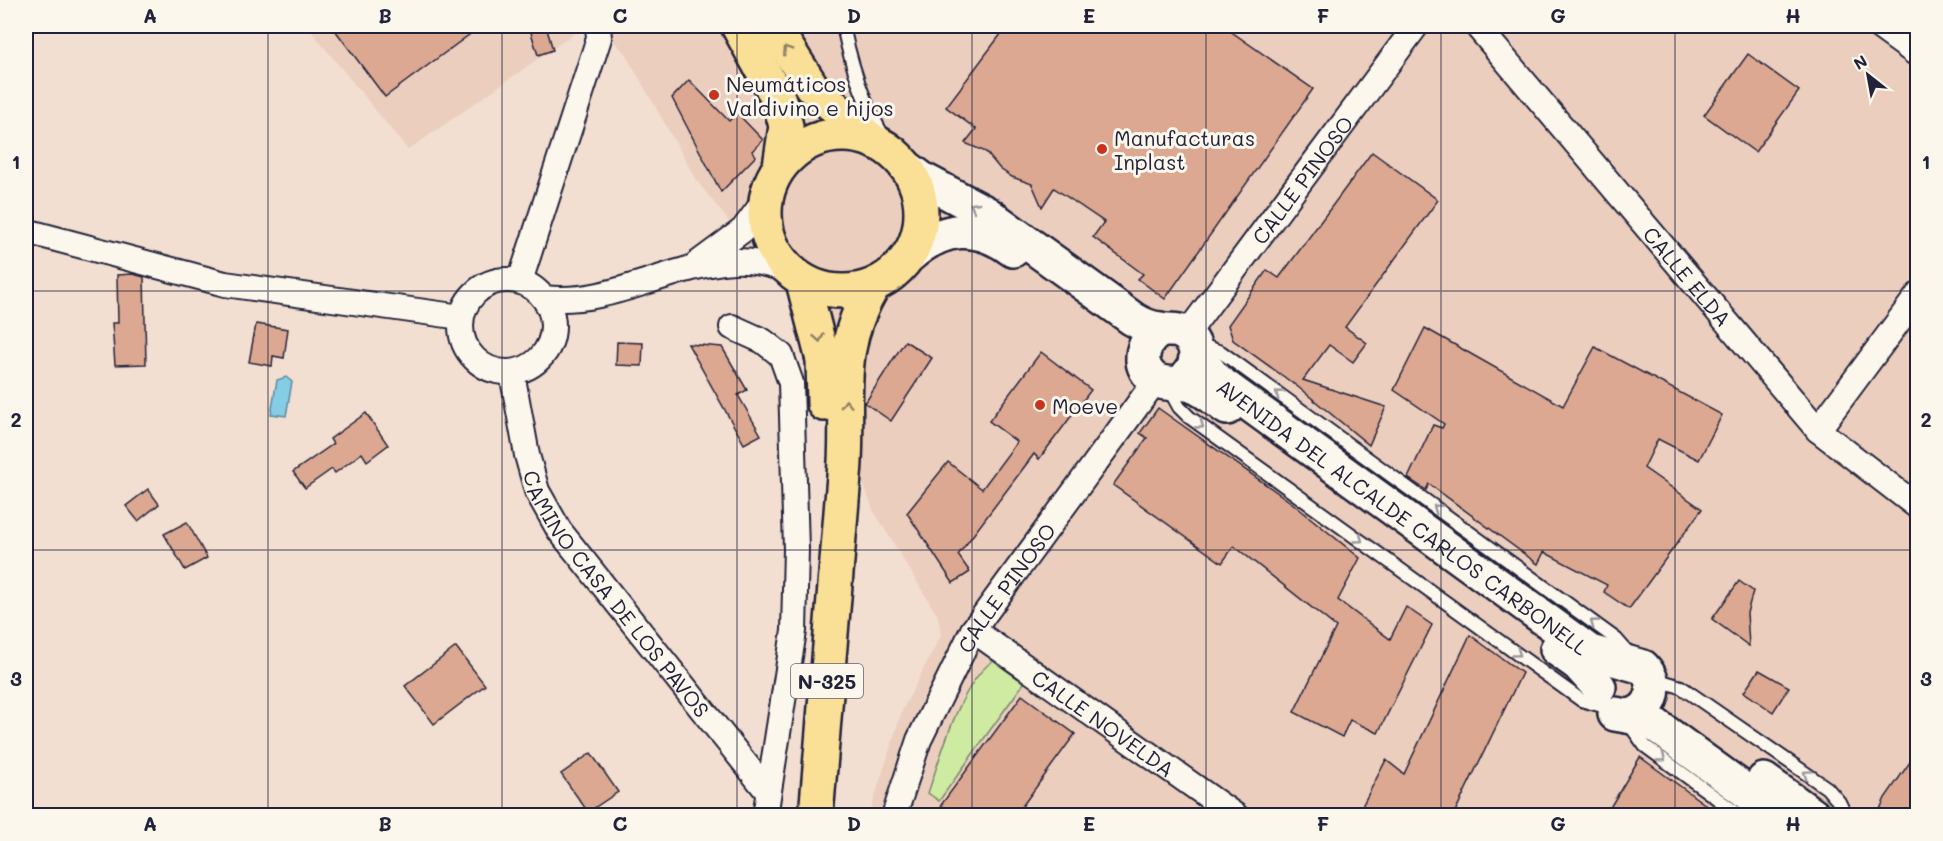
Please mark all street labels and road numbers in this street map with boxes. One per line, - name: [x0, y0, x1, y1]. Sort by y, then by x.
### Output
- street label: CALLE PINOSO: [1245, 110, 1358, 249]
- street label: CALLE ELDA: [1638, 220, 1738, 331]
- street label: AVENIDA DEL ALCALDE CARLOS CARBONELL: [1212, 372, 1594, 660]
- street label: CAMINO CASA DE LOS PAVOS: [518, 467, 716, 722]
- street label: CALLE PINOSO: [951, 517, 1061, 657]
- street label: CALLE NOVELDA: [1027, 663, 1180, 782]
- road number: N-325: [791, 664, 863, 698]

